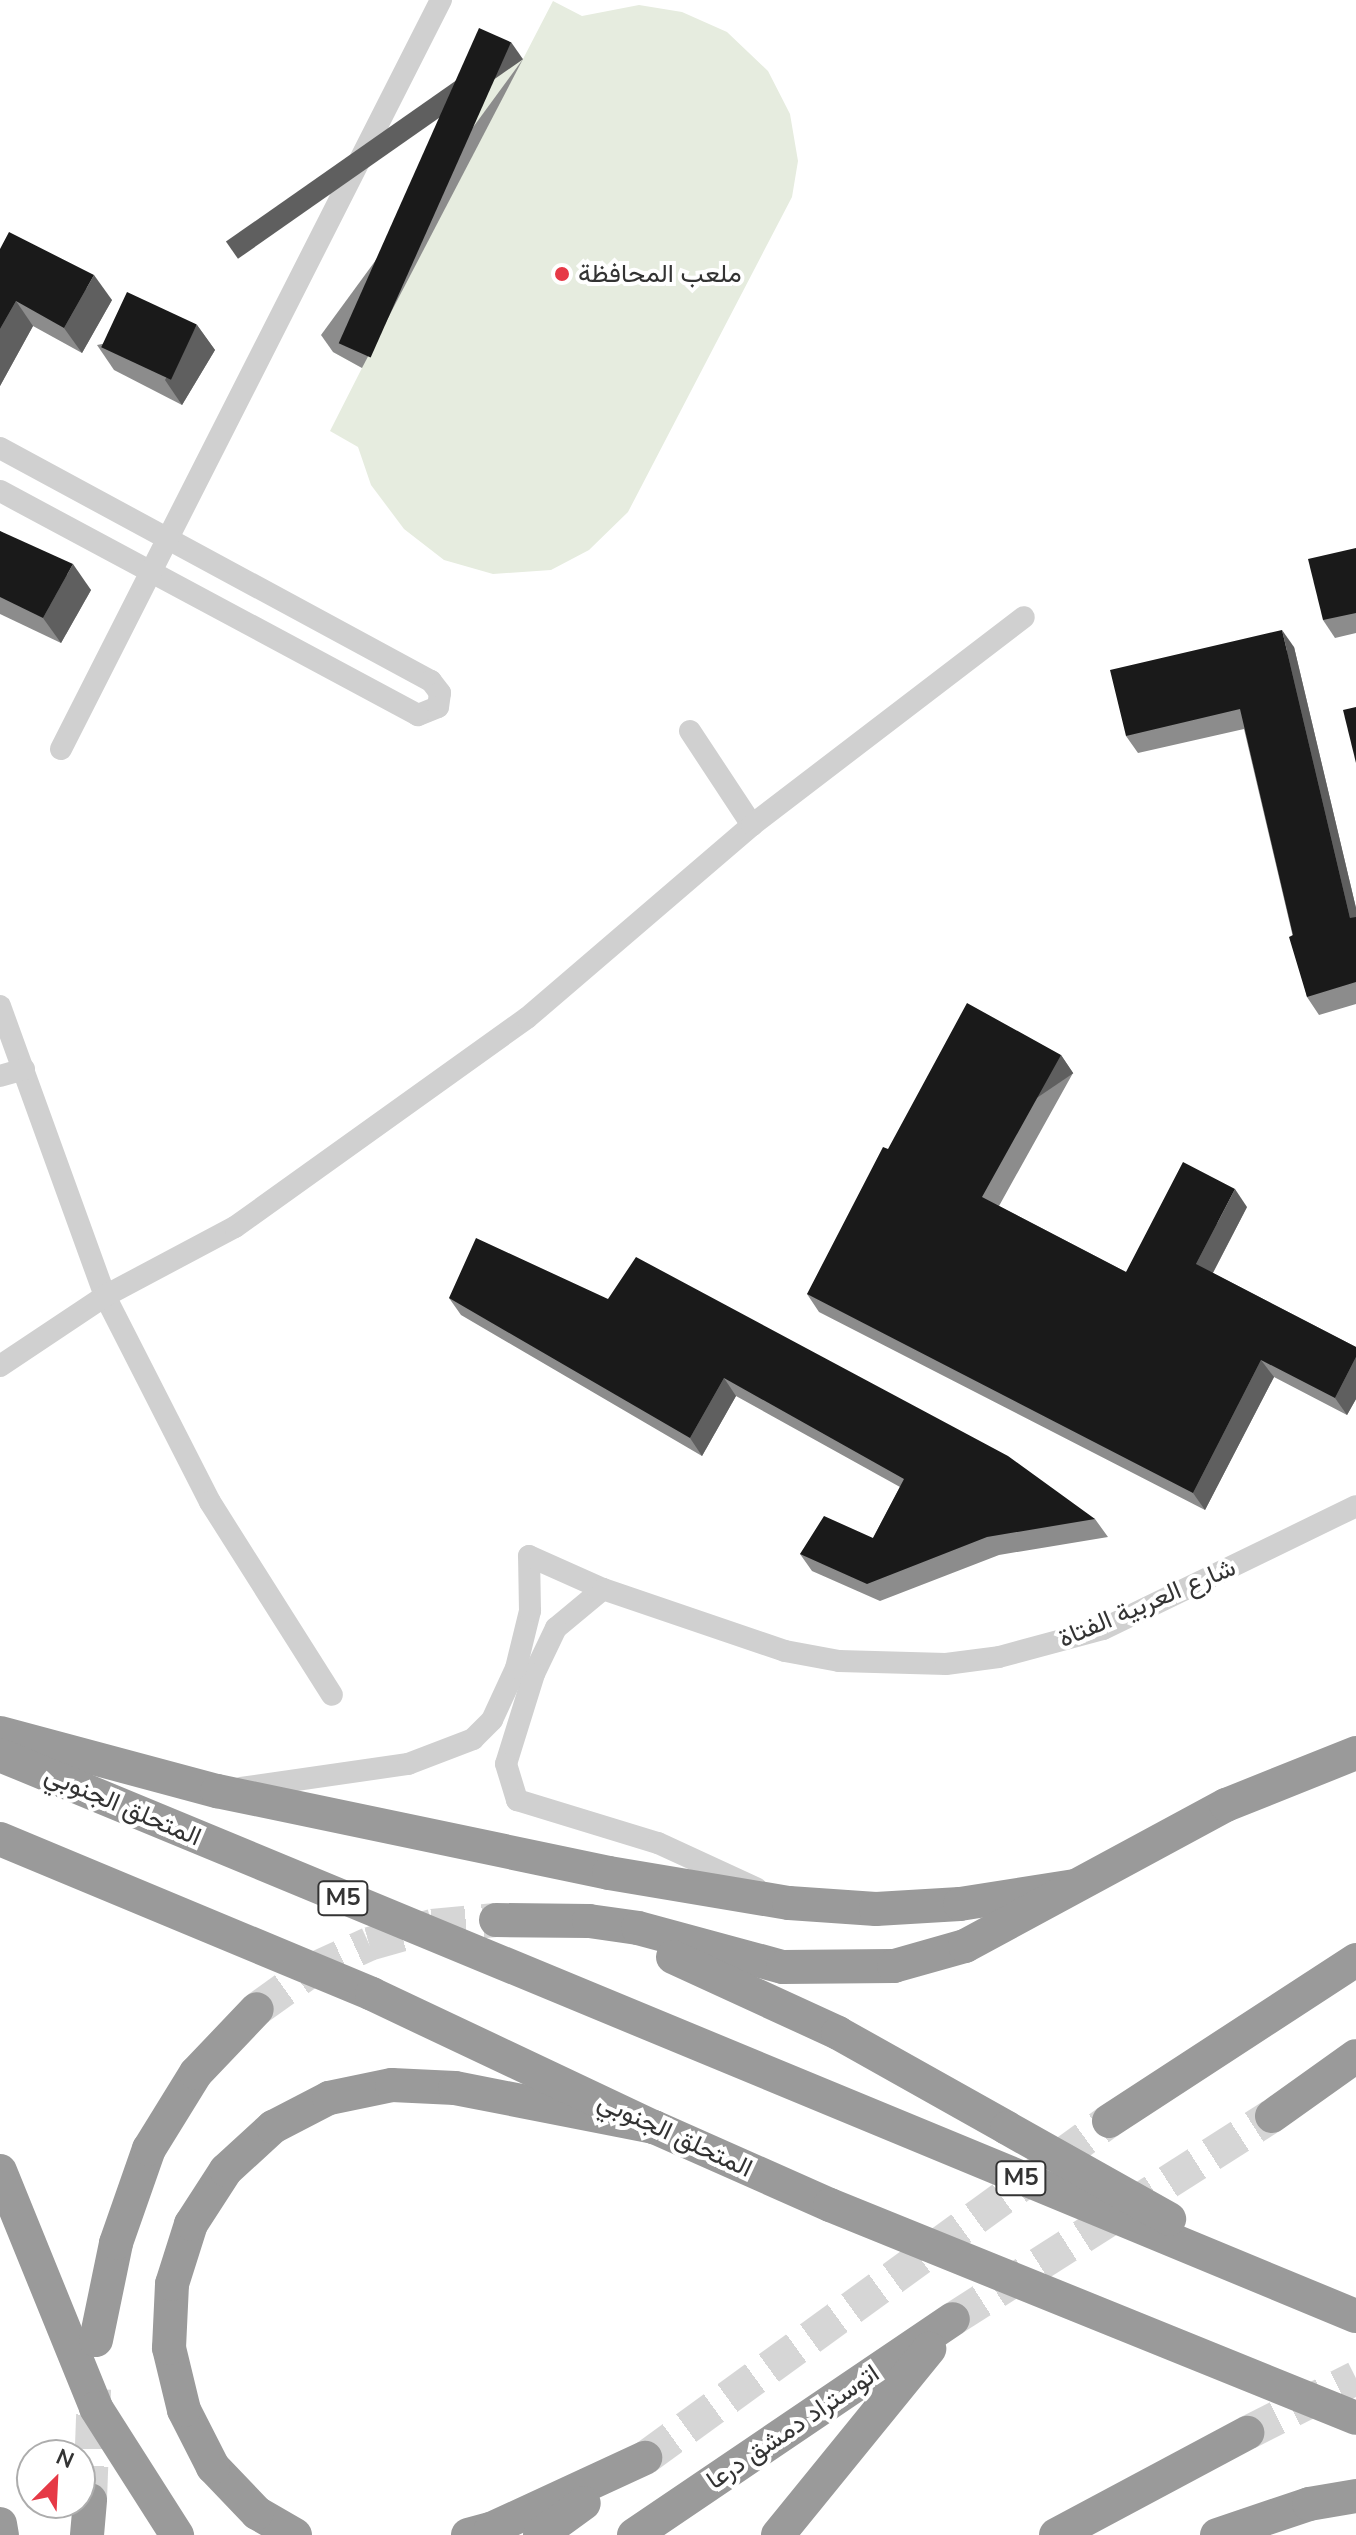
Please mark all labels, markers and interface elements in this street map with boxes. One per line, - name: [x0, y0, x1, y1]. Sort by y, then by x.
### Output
- place label: ملعب المحافظة: [578, 258, 742, 290]
- marker: ملعب المحافظة: [553, 265, 571, 283]
- street label: شارع العربية الفتاة: [1054, 1552, 1240, 1654]
- street label: المتحلق الجنوبي: [40, 1759, 206, 1853]
- road number: M5: [317, 1878, 369, 1918]
- street label: المتحلق الجنوبي: [593, 2086, 757, 2184]
- road number: M5: [995, 2158, 1047, 2198]
- street label: اتوستراد دمشق درعا: [701, 2358, 885, 2496]
- north arrow: [16, 2439, 96, 2519]
- text: N: [51, 2442, 79, 2476]

